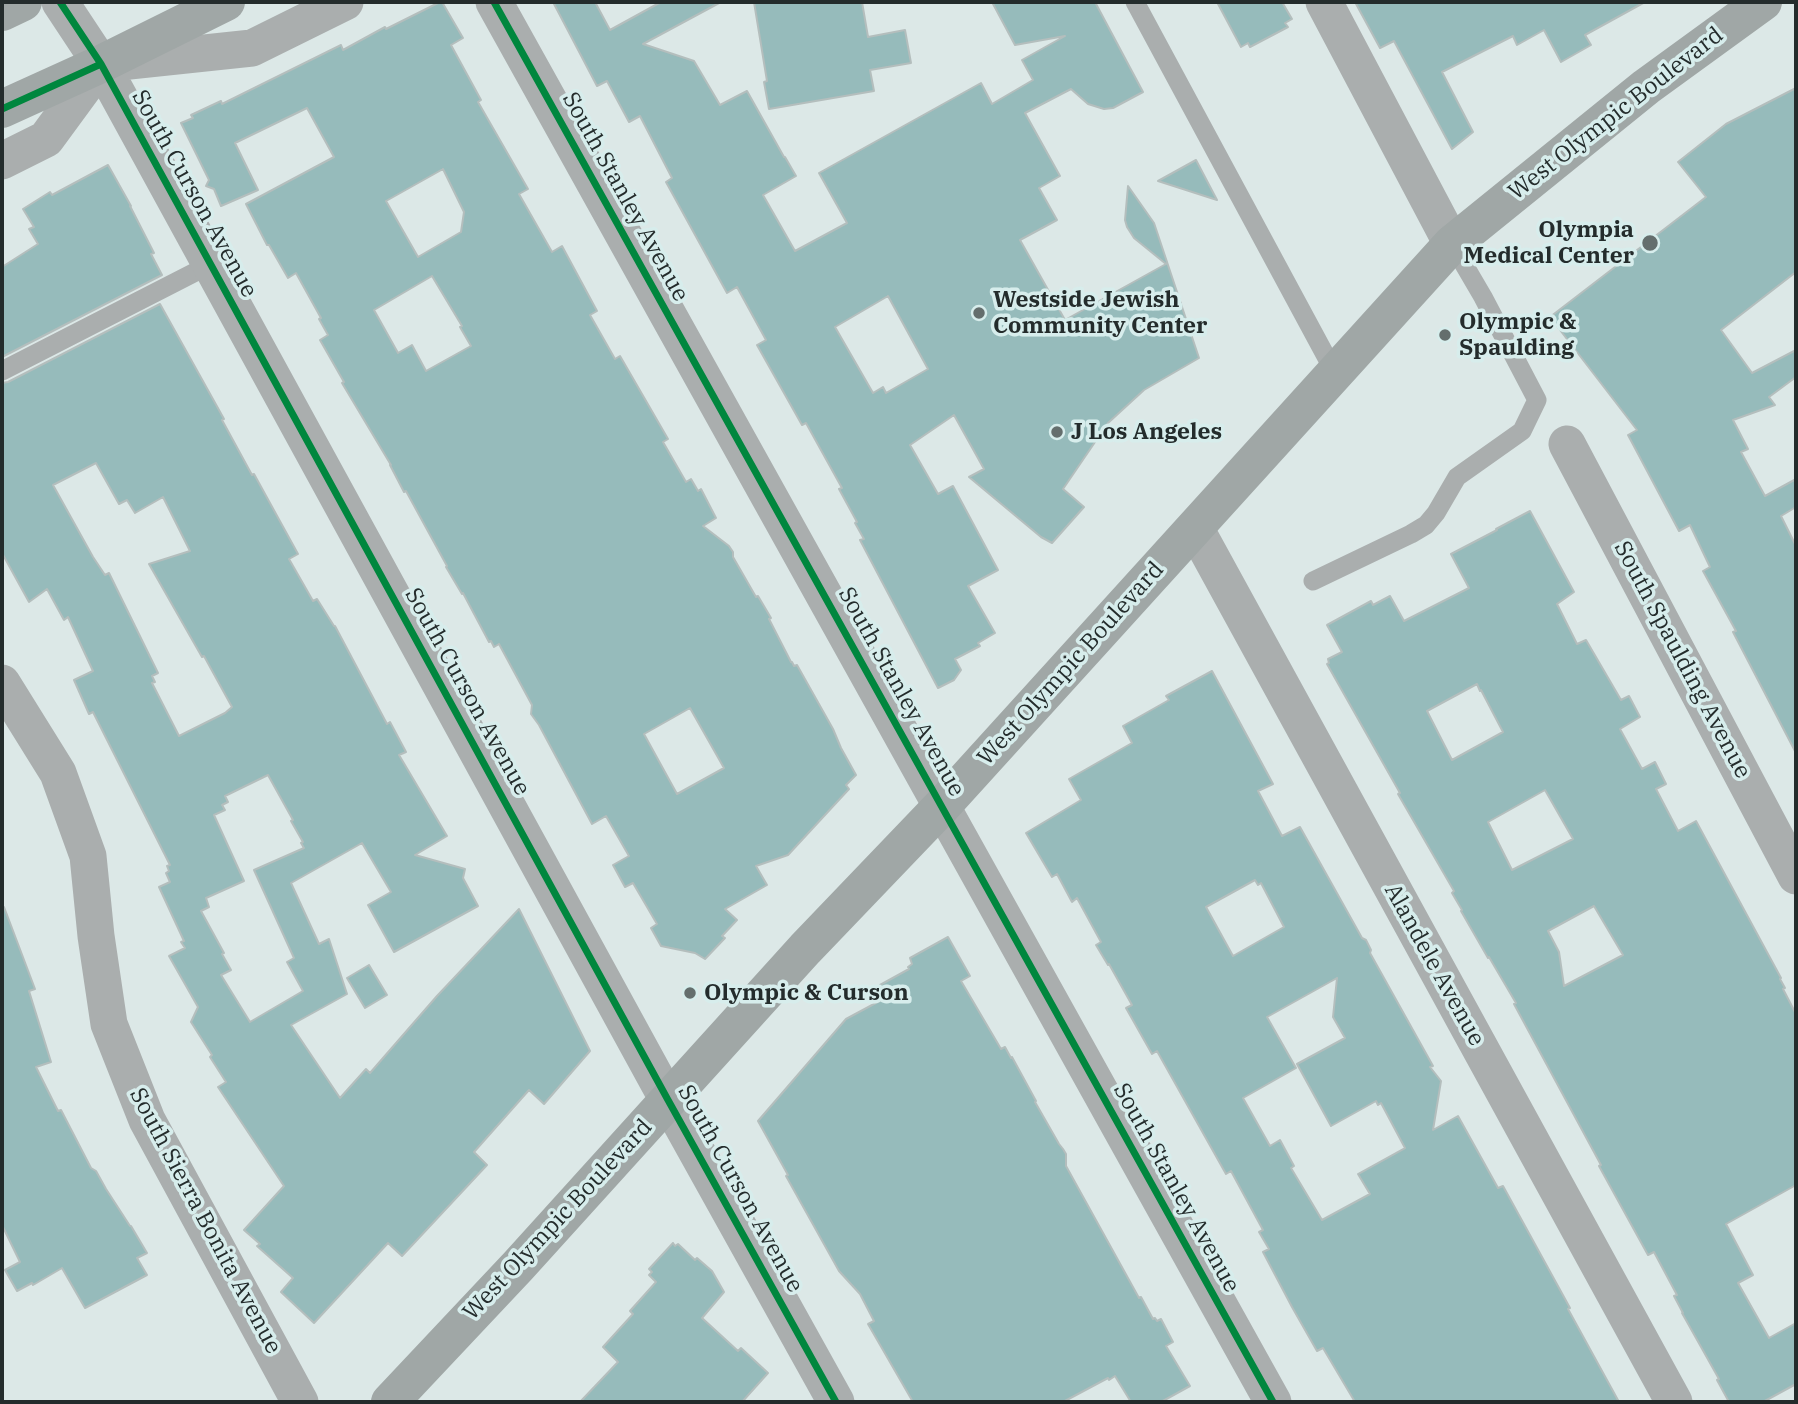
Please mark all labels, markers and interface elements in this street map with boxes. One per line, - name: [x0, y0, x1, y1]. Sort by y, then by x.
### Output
- street label: West Olympic Boulevard: [1503, 22, 1729, 206]
- street label: South Curson Avenue: [125, 85, 263, 303]
- street label: South Stanley Avenue: [556, 88, 694, 306]
- place label: Olympia Medical Center: [1464, 216, 1634, 270]
- marker: Olympia Medical Center: [1640, 233, 1660, 253]
- place label: Westside Jewish Community Center: [993, 286, 1207, 340]
- marker: Westside Jewish Community Center: [971, 305, 987, 321]
- place label: Olympic & Spaulding: [1459, 308, 1577, 362]
- marker: Olympic & Spaulding: [1437, 327, 1453, 343]
- place label: J Los Angeles: [1071, 418, 1222, 446]
- marker: J Los Angeles: [1049, 424, 1065, 440]
- street label: South Spaulding Avenue: [1608, 537, 1756, 783]
- street label: West Olympic Boulevard: [972, 556, 1170, 772]
- street label: South Curson Avenue: [398, 583, 536, 801]
- street label: South Stanley Avenue: [832, 583, 970, 801]
- street label: Alandele Avenue: [1378, 879, 1490, 1051]
- place label: Olympic & Curson: [704, 979, 909, 1007]
- marker: Olympic & Curson: [682, 985, 698, 1001]
- street label: South Stanley Avenue: [1107, 1079, 1245, 1297]
- street label: South Curson Avenue: [671, 1080, 809, 1298]
- street label: South Sierra Bonita Avenue: [123, 1083, 287, 1359]
- street label: West Olympic Boulevard: [458, 1114, 658, 1326]

